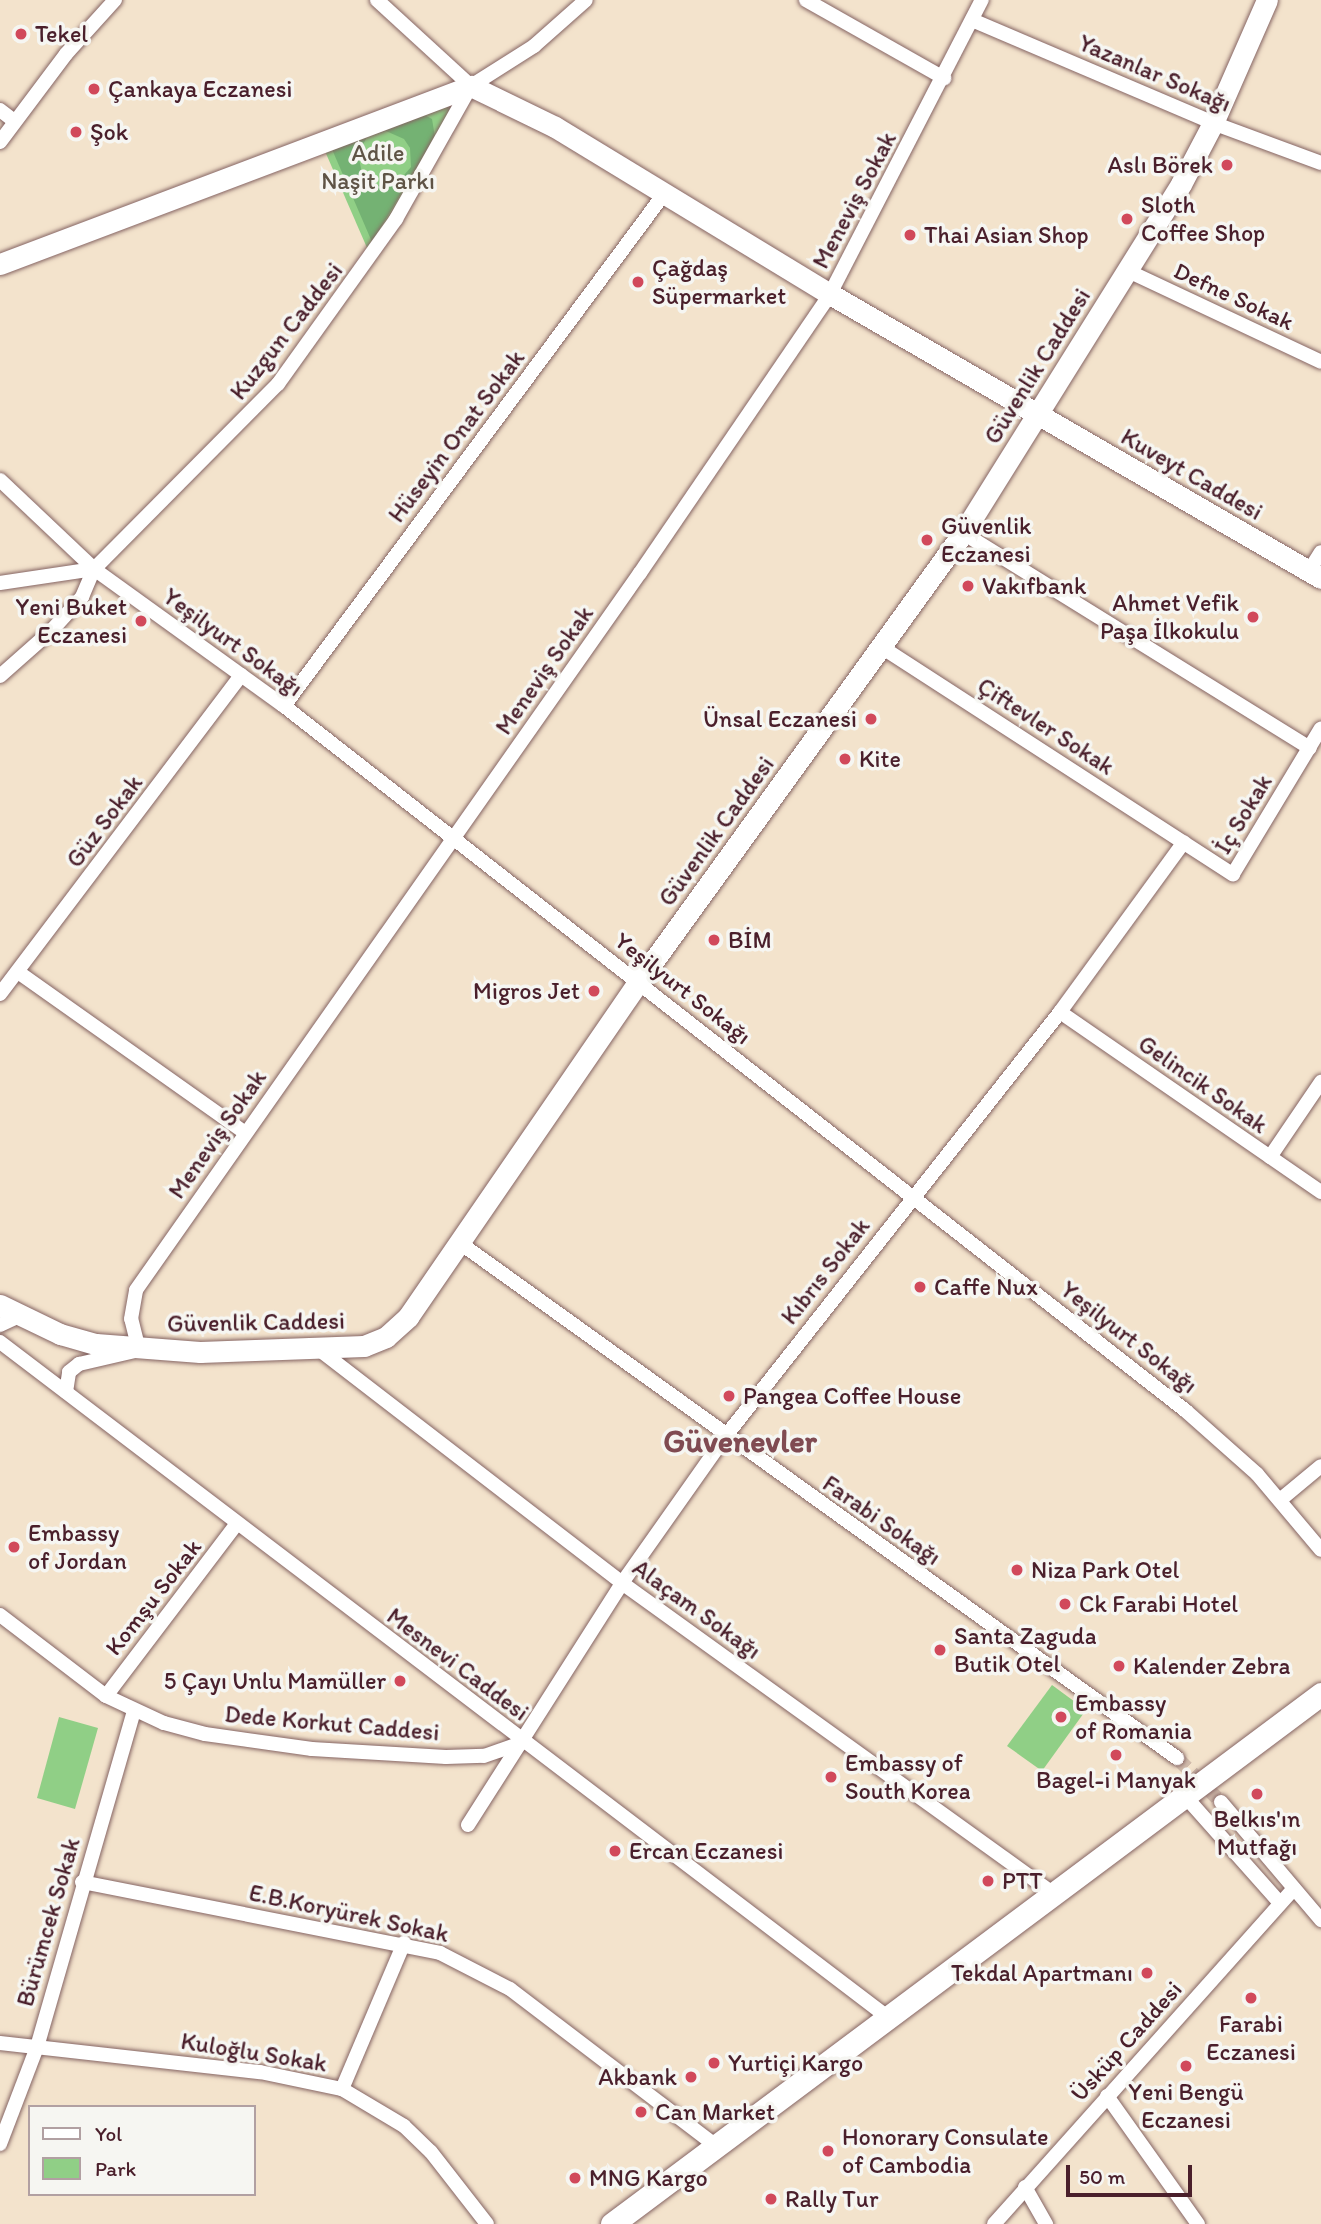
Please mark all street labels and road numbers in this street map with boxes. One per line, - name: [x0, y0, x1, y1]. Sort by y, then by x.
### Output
- street label: Yazanlar Sokağı: [1074, 28, 1236, 118]
- street label: Meneviş Sokak: [806, 127, 902, 273]
- street label: Defne Sokak: [1170, 256, 1298, 336]
- street label: Kuzgun Caddesi: [224, 257, 348, 405]
- street label: Güvenlik Caddesi: [978, 283, 1096, 449]
- street label: Hüseyin Onat Sokak: [382, 344, 530, 528]
- street label: Kuveyt Caddesi: [1116, 422, 1268, 526]
- street label: Yeşilyurt Sokağı: [158, 582, 308, 702]
- street label: Meneviş Sokak: [489, 600, 599, 740]
- street label: Çiftevler Sokak: [972, 671, 1120, 781]
- street label: Güvenlik Caddesi: [652, 750, 780, 912]
- street label: Güz Sokak: [60, 769, 148, 873]
- street label: İç Sokak: [1208, 769, 1278, 859]
- street label: Yeşilyurt Sokağı: [609, 926, 757, 1050]
- street label: Gelincik Sokak: [1133, 1029, 1273, 1139]
- street label: Meneviş Sokak: [162, 1064, 272, 1204]
- street label: Kıbrıs Sokak: [774, 1212, 876, 1330]
- street label: Yeşilyurt Sokağı: [1055, 1275, 1203, 1399]
- street label: Güvenlik Caddesi: [167, 1306, 345, 1338]
- street label: Farabi Sokağı: [817, 1469, 947, 1571]
- street label: Komşu Sokak: [99, 1533, 207, 1661]
- street label: Alaçam Sokağı: [628, 1553, 766, 1665]
- street label: Mesnevi Caddesi: [381, 1601, 535, 1727]
- street label: Dede Korkut Caddesi: [223, 1699, 441, 1747]
- street label: Bürümcek Sokak: [10, 1835, 86, 2009]
- street label: E.B.Koryürek Sokak: [247, 1878, 451, 1948]
- street label: Üsküp Caddesi: [1064, 1975, 1188, 2107]
- street label: Kuloğlu Sokak: [179, 2026, 329, 2078]

